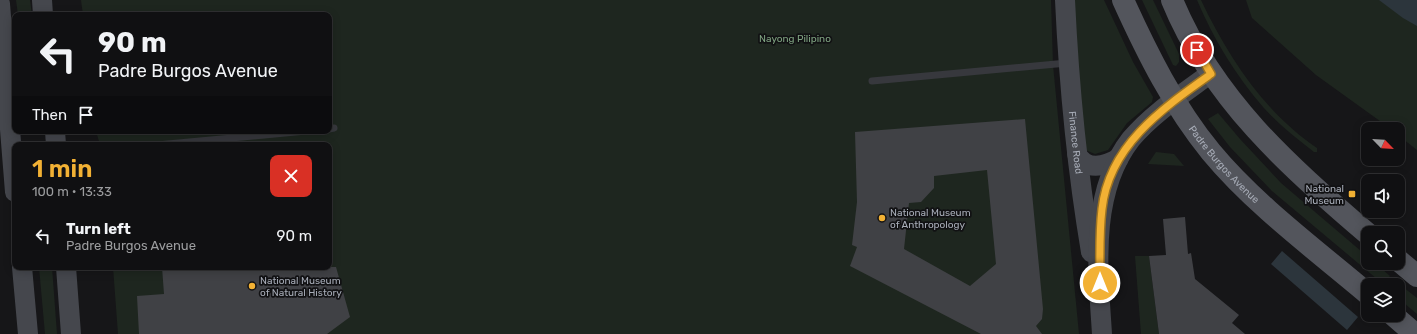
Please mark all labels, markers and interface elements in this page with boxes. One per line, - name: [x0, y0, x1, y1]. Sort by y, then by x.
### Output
- text: 90 m: [98, 26, 167, 59]
- icon: left: [32, 28, 84, 80]
- park label: Nayong Pilipino: [759, 33, 831, 45]
- pin: [1180, 33, 1214, 67]
- icon: arrive: [1186, 39, 1208, 61]
- text: Padre Burgos Avenue: [98, 60, 278, 82]
- icon: arrive: [75, 104, 97, 126]
- text: Then: [32, 106, 67, 124]
- street label: Finance Road: [1066, 111, 1085, 175]
- north arrow: [1361, 122, 1405, 166]
- map controls: [1361, 122, 1405, 322]
- street label: Padre Burgos Avenue: [1186, 123, 1262, 206]
- text: 1 min: [32, 155, 92, 183]
- button: close: [270, 155, 312, 197]
- button: sound: [1361, 174, 1405, 218]
- place label: National Museum: [1304, 183, 1344, 207]
- text: 100 m · 13:33: [32, 184, 112, 199]
- marker: National Museum: [1347, 189, 1357, 199]
- place label: National Museum of Anthropology: [890, 207, 971, 231]
- marker: National Museum of Anthropology: [877, 213, 887, 223]
- text: Turn left: [66, 220, 131, 238]
- icon: left: [32, 225, 54, 247]
- button: search: [1361, 226, 1405, 270]
- text: 90 m: [277, 227, 312, 245]
- text: Padre Burgos Avenue: [66, 238, 196, 253]
- position arrow: [1079, 262, 1121, 304]
- place label: National Museum of Natural History: [260, 275, 342, 299]
- button: layers: [1361, 278, 1405, 322]
- marker: National Museum of Natural History: [247, 281, 257, 291]

